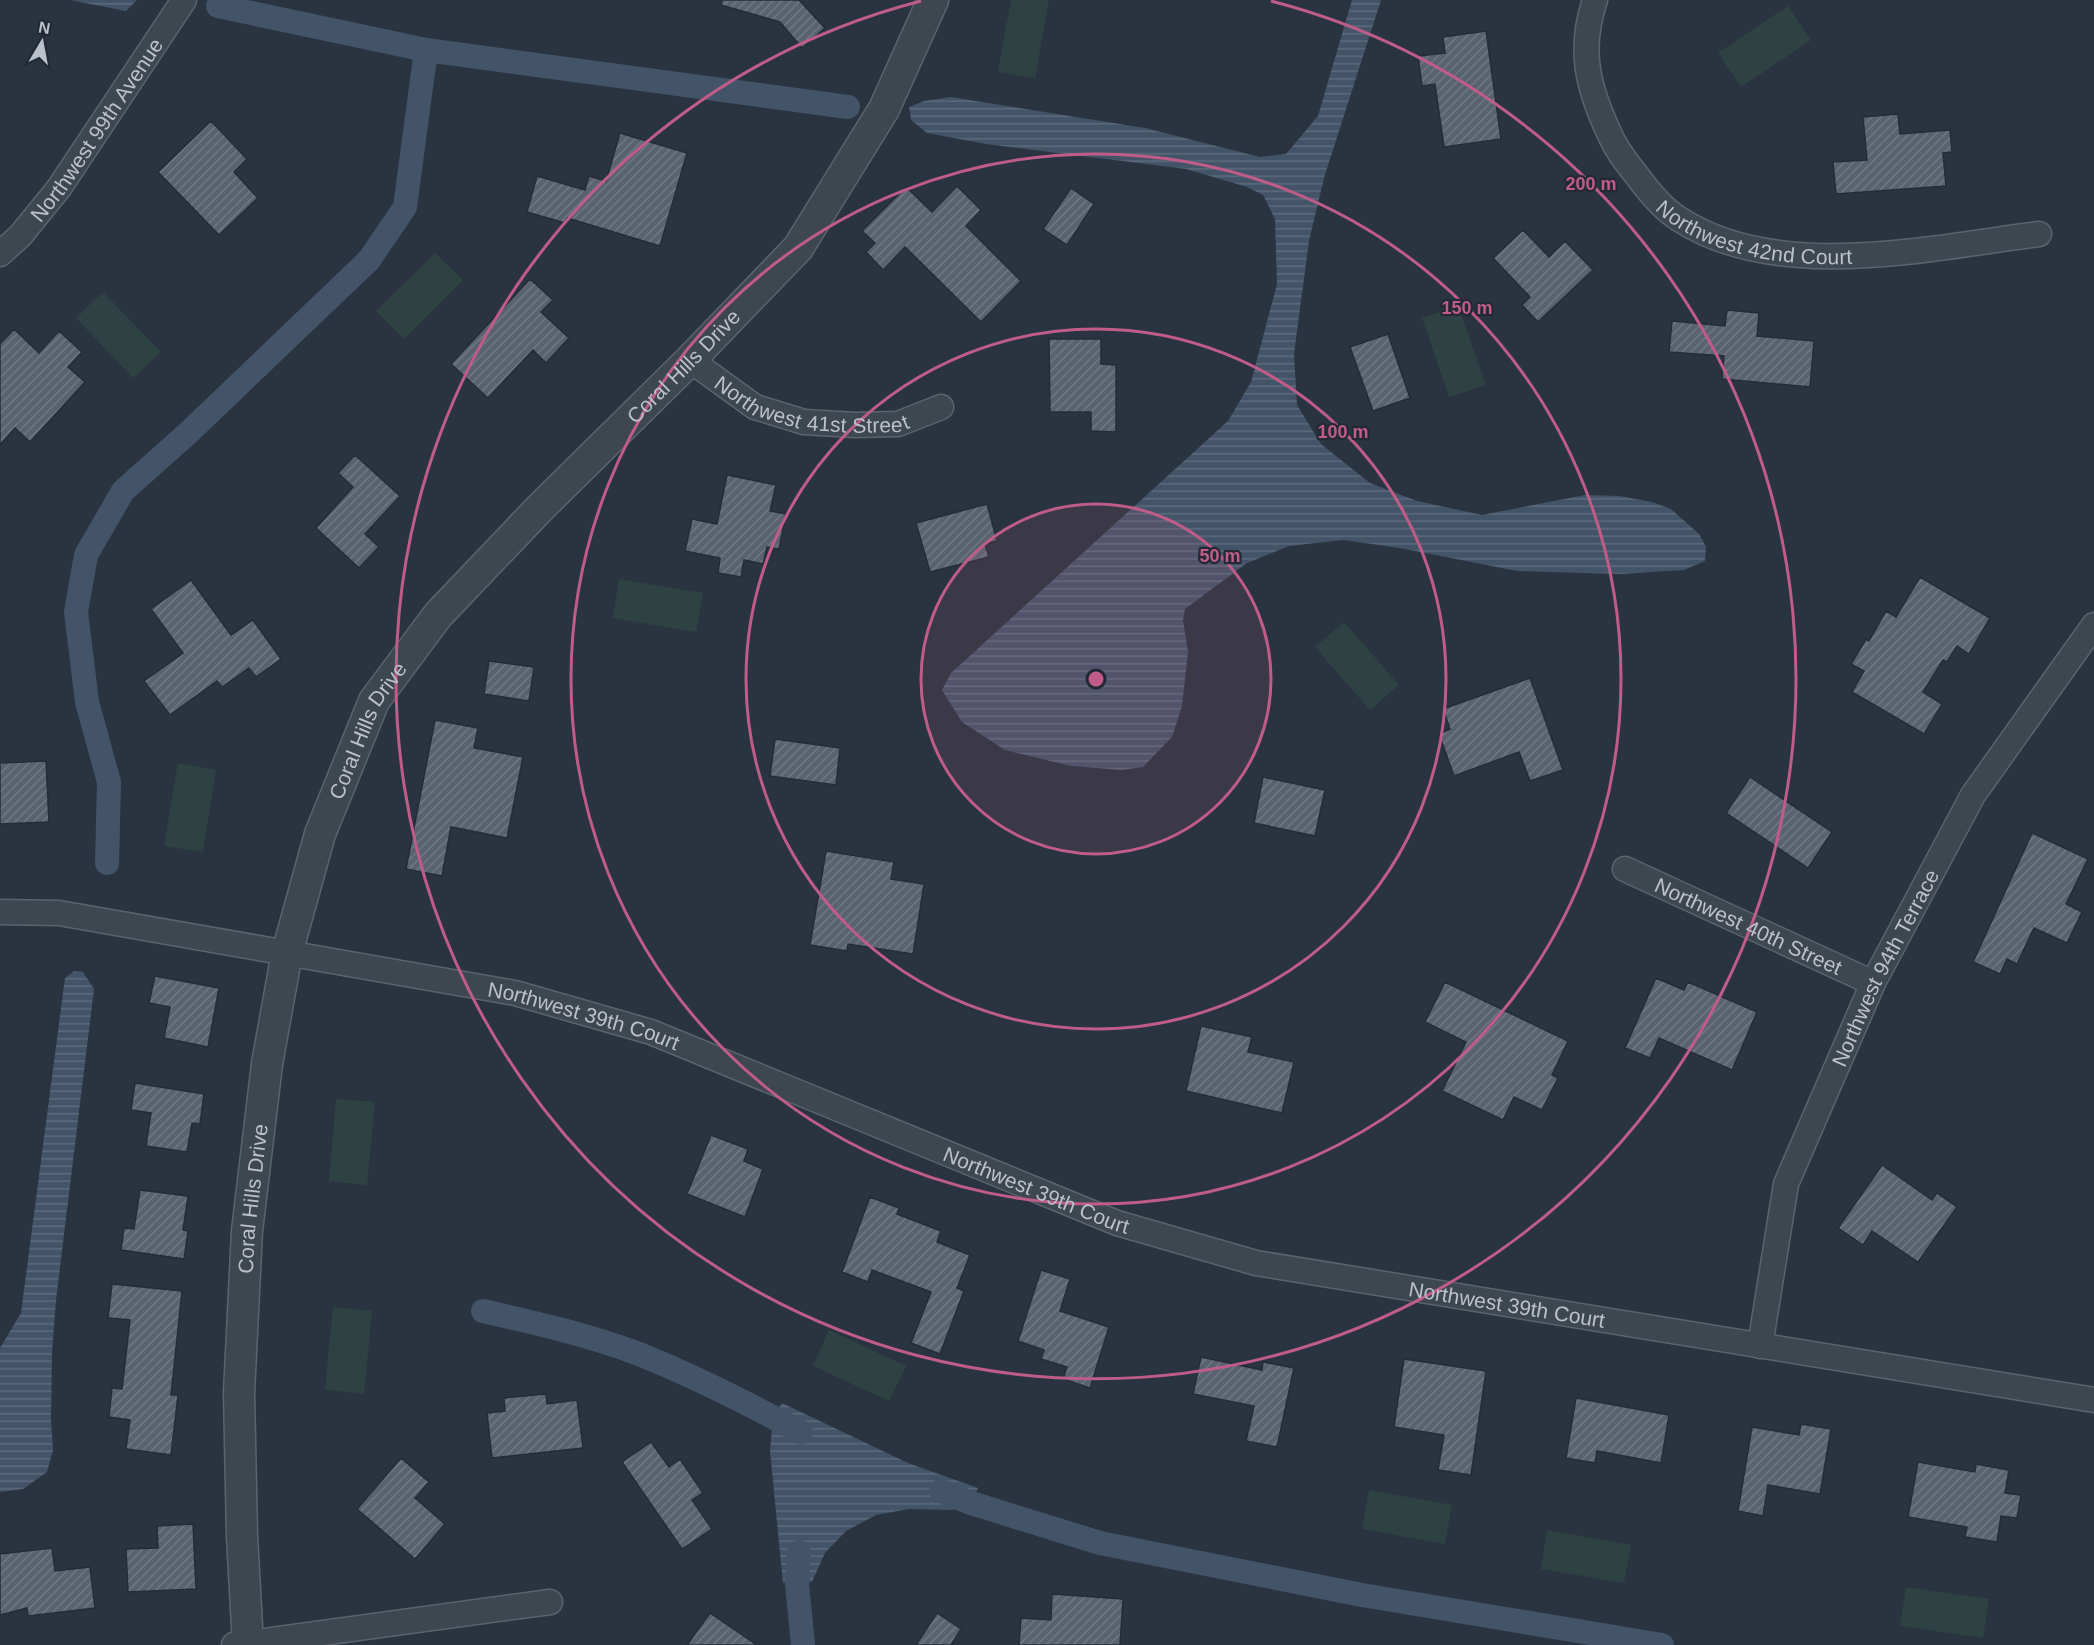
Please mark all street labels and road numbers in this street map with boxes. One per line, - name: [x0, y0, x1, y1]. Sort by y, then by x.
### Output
- street label: Northwest 99th Avenue: [25, 34, 167, 226]
- street label: Northwest 42nd Court: [1652, 195, 1853, 268]
- street label: Coral Hills Drive: [622, 304, 744, 428]
- street label: Northwest 41st Street: [711, 371, 912, 437]
- street label: Coral Hills Drive: [324, 657, 411, 802]
- street label: Northwest 94th Terrace: [1827, 865, 1943, 1070]
- street label: Northwest 40th Street: [1651, 873, 1846, 979]
- street label: Northwest 39th Court: [486, 977, 683, 1054]
- street label: Coral Hills Drive: [233, 1122, 271, 1274]
- street label: Northwest 39th Court: [940, 1142, 1132, 1237]
- street label: Northwest 39th Court: [1407, 1277, 1607, 1331]

